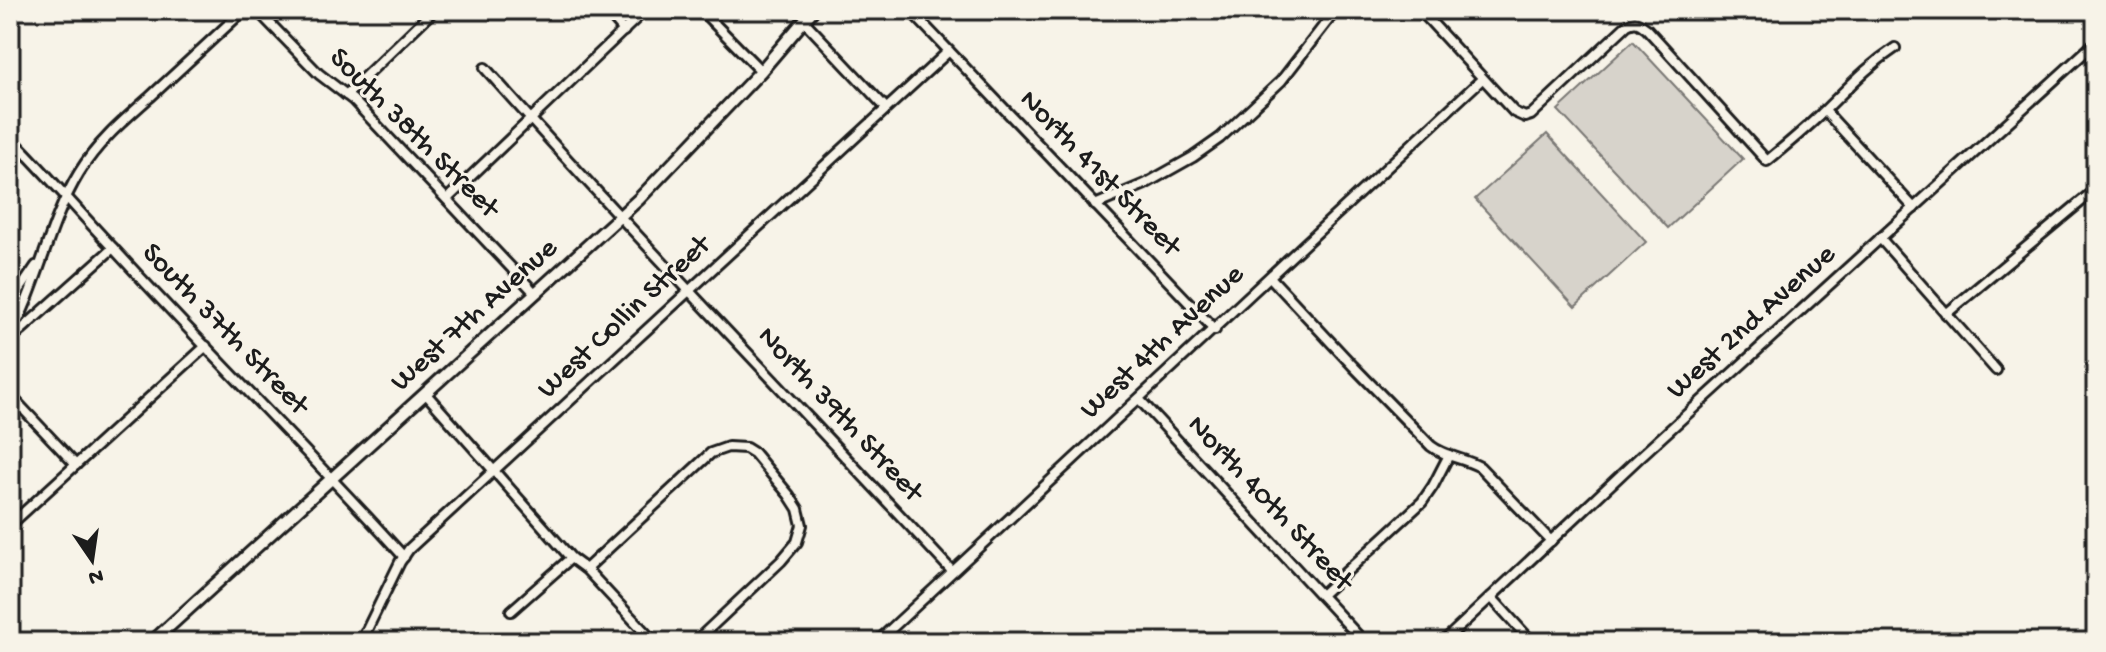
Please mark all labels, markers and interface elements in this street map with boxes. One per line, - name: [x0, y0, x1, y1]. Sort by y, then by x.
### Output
- street label: South 38th Street: [321, 42, 507, 228]
- street label: North 41st Street: [1011, 83, 1189, 267]
- street label: West Collin Street: [531, 227, 721, 407]
- street label: West 7th Avenue: [384, 232, 566, 400]
- street label: South 37th Street: [133, 237, 317, 425]
- street label: West 2nd Avenue: [1660, 238, 1844, 408]
- street label: West 4th Avenue: [1074, 258, 1253, 428]
- street label: North 39th Street: [749, 320, 931, 512]
- street label: North 40th Street: [1178, 409, 1361, 601]
- north arrow: [52, 520, 132, 600]
- text: N: [86, 561, 106, 590]

